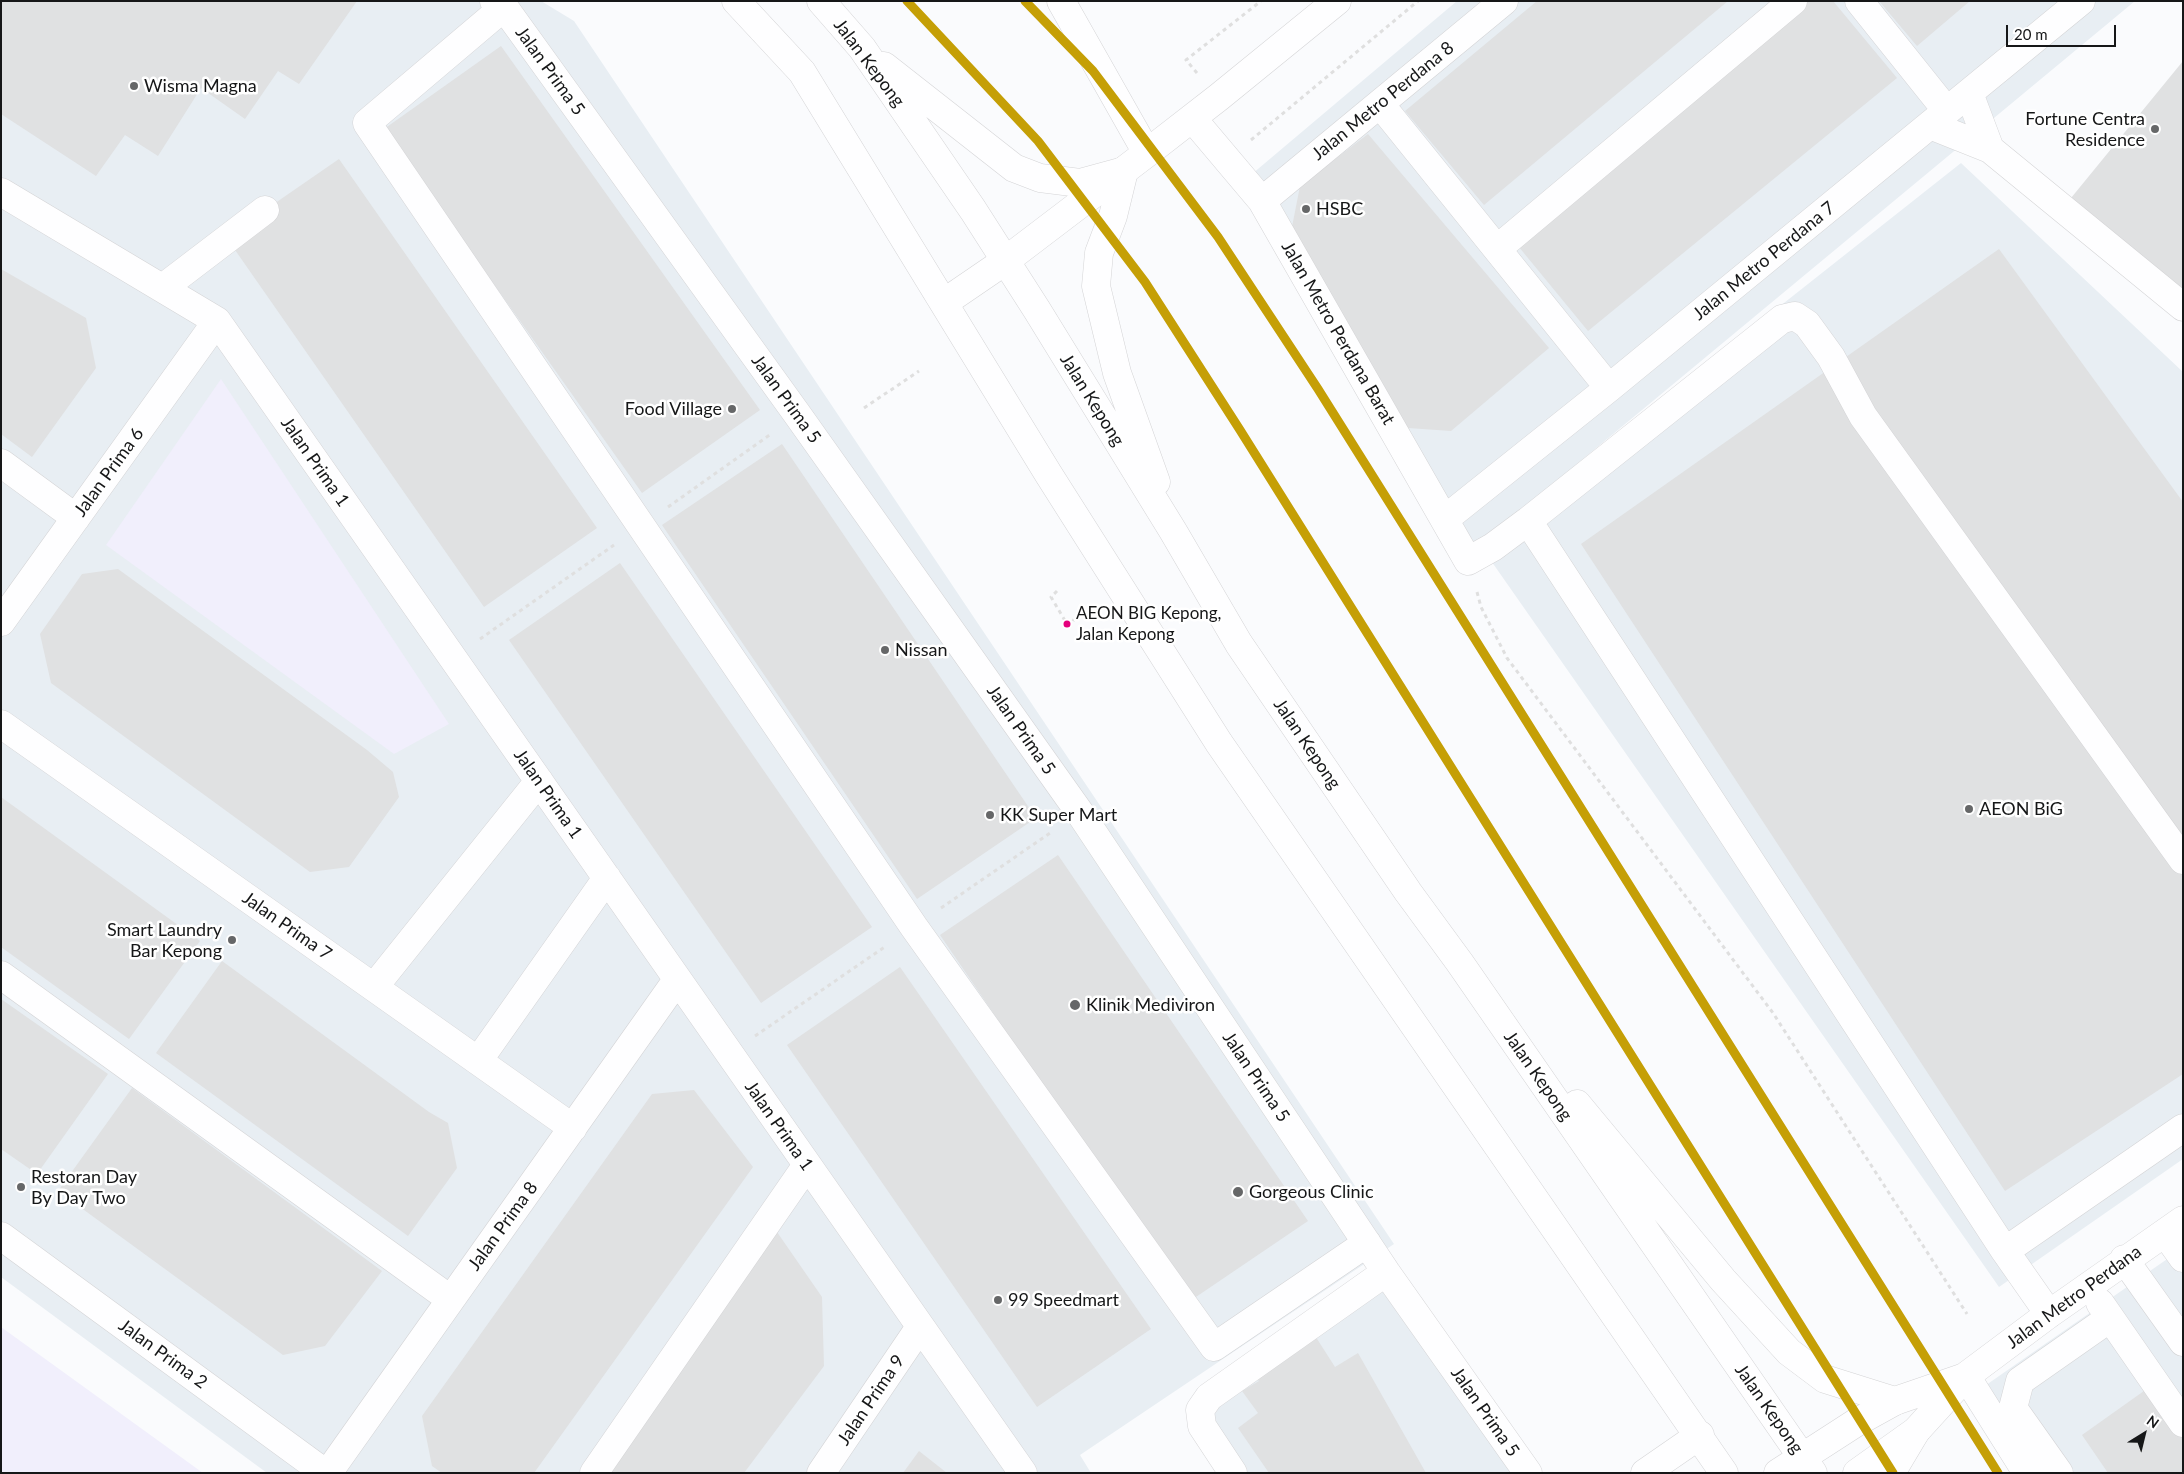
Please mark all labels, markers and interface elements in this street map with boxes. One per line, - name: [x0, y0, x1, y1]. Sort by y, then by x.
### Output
- street label: Jalan Kepong: [829, 15, 909, 111]
- scale bar: [2009, 15, 2119, 47]
- street label: Jalan Prima 5: [511, 22, 589, 120]
- text: 20 m: [2014, 25, 2048, 43]
- street label: Jalan Metro Perdana 8: [1308, 37, 1458, 165]
- place label: Wisma Magna: [144, 75, 257, 97]
- marker: Wisma Magna: [128, 80, 140, 92]
- place label: Fortune Centra Residence: [2025, 108, 2145, 150]
- marker: Fortune Centra Residence: [2149, 123, 2161, 135]
- street label: Jalan Metro Perdana 7: [1689, 197, 1839, 325]
- place label: HSBC: [1316, 198, 1363, 220]
- marker: HSBC: [1300, 203, 1312, 215]
- street label: Jalan Metro Perdana Barat: [1277, 237, 1399, 429]
- street label: Jalan Prima 5: [747, 350, 825, 448]
- street label: Jalan Kepong: [1055, 350, 1129, 450]
- place label: Food Village: [625, 398, 722, 420]
- marker: Food Village: [726, 403, 738, 415]
- street label: Jalan Prima 1: [276, 413, 354, 511]
- street label: Jalan Prima 6: [70, 423, 148, 521]
- place label: AEON BIG Kepong, Jalan Kepong: [1076, 604, 1221, 644]
- marker: AEON BIG Kepong, Jalan Kepong: [1062, 619, 1072, 629]
- place label: Nissan: [895, 639, 948, 661]
- marker: Nissan: [879, 644, 891, 656]
- street label: Jalan Prima 5: [982, 681, 1060, 779]
- street label: Jalan Kepong: [1269, 695, 1345, 793]
- street label: Jalan Prima 1: [509, 745, 587, 843]
- place label: AEON BiG: [1979, 798, 2063, 820]
- marker: AEON BiG: [1963, 803, 1975, 815]
- place label: KK Super Mart: [1000, 804, 1117, 826]
- marker: KK Super Mart: [984, 809, 996, 821]
- street label: Jalan Prima 7: [238, 887, 336, 965]
- place label: Smart Laundry Bar Kepong: [107, 919, 222, 962]
- marker: Smart Laundry Bar Kepong: [226, 934, 238, 946]
- place label: Klinik Mediviron: [1086, 994, 1215, 1016]
- marker: Klinik Mediviron: [1068, 998, 1082, 1012]
- street label: Jalan Kepong: [1499, 1027, 1577, 1125]
- street label: Jalan Prima 5: [1218, 1028, 1294, 1126]
- street label: Jalan Prima 1: [740, 1077, 818, 1175]
- place label: Restoran Day By Day Two: [31, 1166, 137, 1208]
- street label: Jalan Prima 8: [464, 1177, 542, 1275]
- marker: Restoran Day By Day Two: [15, 1181, 27, 1193]
- place label: Gorgeous Clinic: [1249, 1181, 1374, 1203]
- marker: Gorgeous Clinic: [1231, 1185, 1245, 1199]
- street label: Jalan Metro Perdana: [2002, 1241, 2146, 1353]
- place label: 99 Speedmart: [1008, 1289, 1119, 1311]
- marker: 99 Speedmart: [992, 1294, 1004, 1306]
- street label: Jalan Prima 2: [114, 1315, 212, 1393]
- street label: Jalan Prima 9: [833, 1351, 909, 1449]
- street label: Jalan Kepong: [1730, 1360, 1808, 1458]
- street label: Jalan Prima 5: [1446, 1363, 1524, 1461]
- north arrow: [2119, 1409, 2169, 1459]
- text: N: [2144, 1411, 2162, 1432]

